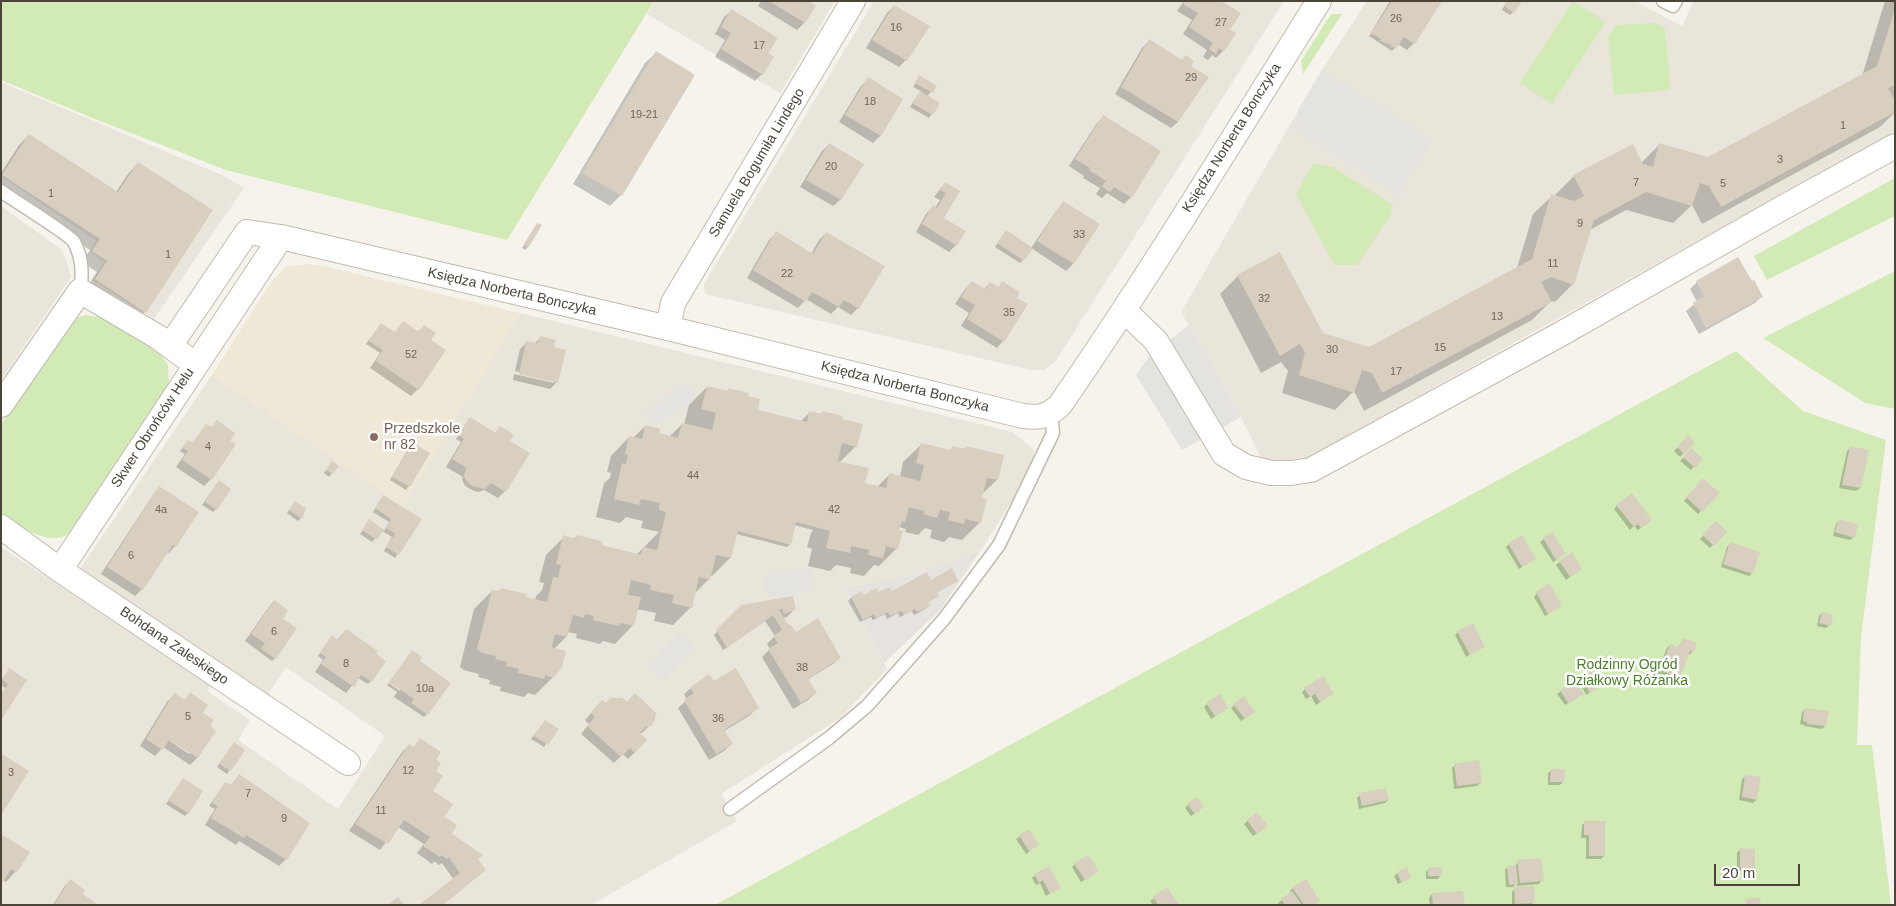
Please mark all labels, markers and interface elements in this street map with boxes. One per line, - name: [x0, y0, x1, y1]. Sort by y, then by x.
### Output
- house number: 26: [1390, 12, 1402, 26]
- house number: 27: [1215, 16, 1227, 30]
- house number: 16: [890, 21, 902, 35]
- house number: 17: [753, 39, 765, 53]
- street label: Księdza Norberta Bonczyka: [1179, 60, 1285, 216]
- house number: 29: [1185, 71, 1197, 85]
- street label: Samuela Bogumiła Lindego: [706, 85, 808, 241]
- house number: 18: [864, 95, 876, 109]
- house number: 19-21: [630, 108, 658, 122]
- house number: 1: [1840, 119, 1846, 133]
- house number: 3: [1777, 153, 1783, 167]
- house number: 20: [825, 160, 837, 174]
- house number: 7: [1633, 176, 1639, 190]
- house number: 5: [1720, 177, 1726, 191]
- house number: 1: [48, 187, 54, 201]
- house number: 9: [1577, 217, 1583, 231]
- house number: 33: [1073, 228, 1085, 242]
- house number: 1: [165, 248, 171, 262]
- house number: 11: [1547, 257, 1559, 271]
- street label: Księdza Norberta Bonczyka: [426, 264, 598, 320]
- house number: 22: [781, 267, 793, 281]
- house number: 32: [1258, 292, 1270, 306]
- house number: 35: [1003, 306, 1015, 320]
- house number: 13: [1491, 310, 1503, 324]
- house number: 15: [1434, 341, 1446, 355]
- house number: 30: [1326, 343, 1338, 357]
- house number: 52: [405, 348, 417, 362]
- street label: Księdza Norberta Bonczyka: [819, 358, 991, 416]
- street label: Skwer Obrońców Helu: [108, 365, 198, 491]
- house number: 17: [1390, 365, 1402, 379]
- place label: Przedszkole nr 82: [384, 421, 460, 454]
- marker: Przedszkole nr 82: [368, 431, 380, 443]
- house number: 4: [205, 440, 211, 454]
- house number: 44: [687, 469, 699, 483]
- house number: 4a: [155, 503, 167, 517]
- house number: 42: [828, 503, 840, 517]
- house number: 6: [128, 549, 134, 563]
- street label: Bohdana Zaleskiego: [116, 603, 232, 689]
- house number: 6: [271, 625, 277, 639]
- house number: 8: [343, 657, 349, 671]
- park label: Rodzinny Ogród Działkowy Różanka: [1566, 657, 1688, 690]
- house number: 38: [796, 661, 808, 675]
- house number: 10a: [416, 682, 434, 696]
- house number: 5: [185, 710, 191, 724]
- house number: 36: [712, 712, 724, 726]
- house number: 12: [402, 764, 414, 778]
- house number: 3: [8, 766, 14, 780]
- house number: 7: [245, 787, 251, 801]
- house number: 11: [375, 804, 387, 818]
- house number: 9: [281, 812, 287, 826]
- scale bar: [1716, 854, 1802, 886]
- text: 20 m: [1722, 864, 1755, 881]

